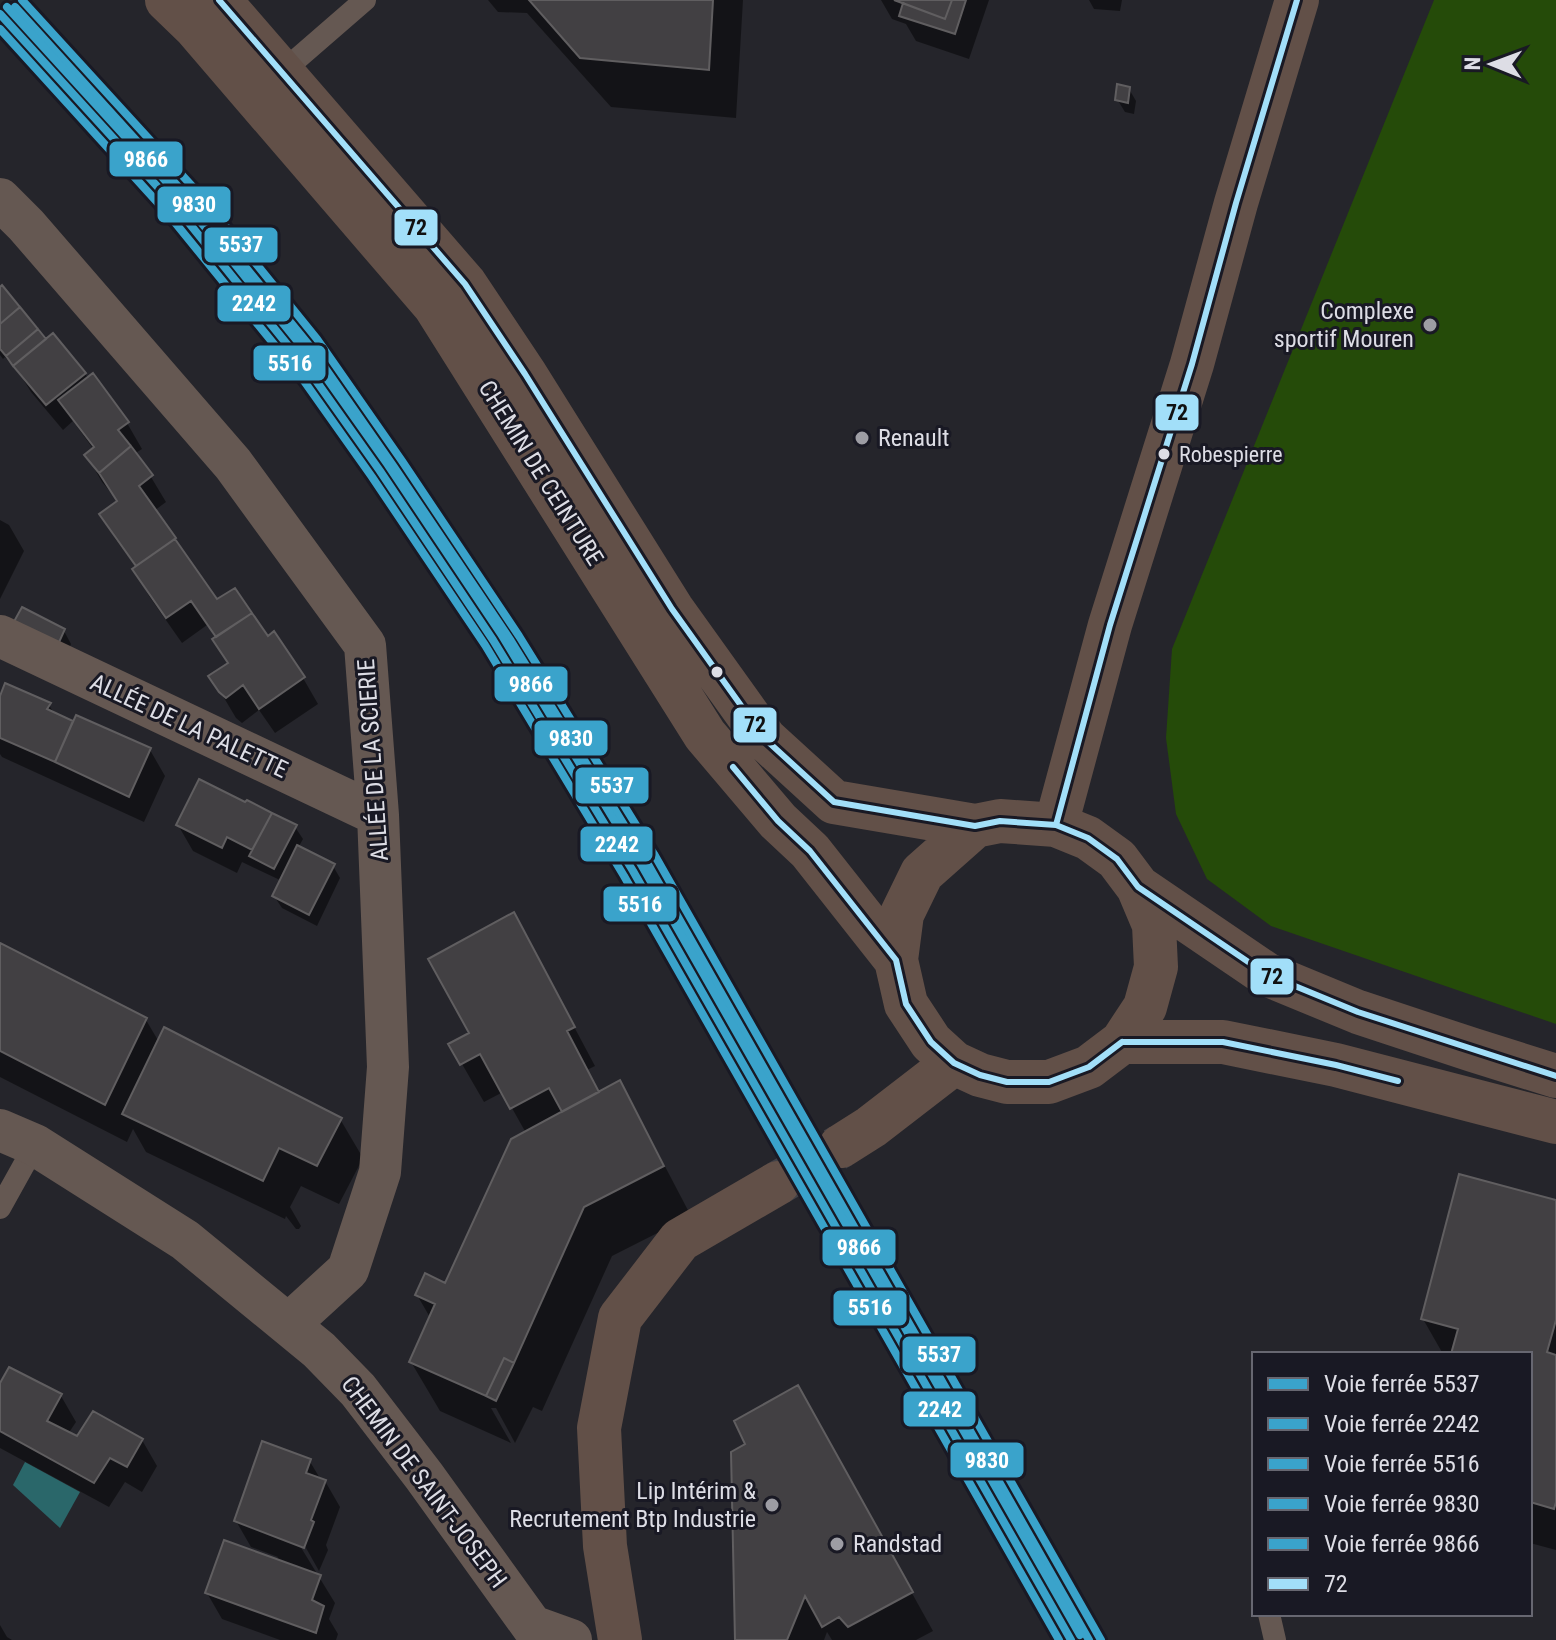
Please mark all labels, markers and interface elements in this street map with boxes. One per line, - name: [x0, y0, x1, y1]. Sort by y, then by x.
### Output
- north arrow: [1452, 24, 1532, 104]
- text: N: [1460, 57, 1485, 71]
- line badge: 9866: [108, 140, 184, 178]
- text: 9866: [124, 147, 168, 172]
- line badge: 9830: [156, 185, 232, 224]
- text: 9830: [172, 192, 216, 217]
- line badge: 72: [393, 208, 439, 247]
- text: 72: [405, 215, 427, 240]
- line badge: 5537: [203, 226, 279, 264]
- text: 5537: [219, 232, 263, 257]
- line badge: 2242: [216, 284, 292, 323]
- text: 2242: [232, 291, 276, 316]
- place label: Complexe sportif Mouren: [1274, 297, 1414, 353]
- marker: Complexe sportif Mouren: [1421, 316, 1439, 334]
- line badge: 5516: [252, 344, 327, 382]
- text: 5516: [268, 351, 312, 376]
- street label: CHEMIN DE CEINTURE: [473, 375, 609, 571]
- line badge: 72: [1154, 393, 1200, 432]
- text: 72: [1166, 400, 1188, 425]
- place label: Renault: [878, 424, 949, 452]
- marker: Renault: [853, 429, 871, 447]
- place label: Robespierre: [1179, 442, 1283, 467]
- marker: Robespierre: [1156, 446, 1172, 462]
- street label: ALLÉE DE LA SCIERIE: [352, 658, 394, 862]
- unlabelled marker: [709, 664, 725, 680]
- line badge: 9866: [493, 665, 569, 703]
- street label: ALLÉE DE LA PALETTE: [86, 668, 292, 784]
- text: 9866: [509, 672, 553, 697]
- line badge: 72: [732, 706, 778, 744]
- text: 72: [744, 712, 766, 737]
- line badge: 9830: [533, 719, 609, 757]
- text: 9830: [549, 726, 593, 751]
- line badge: 5537: [574, 766, 650, 805]
- text: 5537: [590, 773, 634, 798]
- line badge: 2242: [579, 825, 654, 863]
- text: 2242: [595, 832, 639, 857]
- line badge: 5516: [602, 885, 678, 923]
- text: 5516: [618, 892, 662, 917]
- line badge: 72: [1249, 957, 1295, 996]
- text: 72: [1261, 964, 1283, 989]
- line badge: 9866: [821, 1228, 897, 1267]
- text: 9866: [837, 1235, 881, 1260]
- line badge: 5516: [832, 1289, 908, 1327]
- text: 5516: [848, 1295, 892, 1320]
- line badge: 5537: [901, 1335, 977, 1374]
- text: 5537: [917, 1342, 961, 1367]
- legend: [1252, 1352, 1532, 1616]
- text: Voie ferrée 5537: [1324, 1370, 1480, 1398]
- street label: CHEMIN DE SAINT-JOSEPH: [335, 1371, 513, 1593]
- line badge: 2242: [902, 1390, 977, 1428]
- text: 2242: [918, 1397, 962, 1422]
- text: Voie ferrée 2242: [1324, 1410, 1480, 1438]
- line badge: 9830: [949, 1441, 1025, 1479]
- text: 9830: [965, 1448, 1009, 1473]
- text: Voie ferrée 5516: [1324, 1450, 1480, 1478]
- place label: Lip Intérim & Recrutement Btp Industrie: [509, 1477, 756, 1533]
- text: Voie ferrée 9830: [1324, 1490, 1480, 1518]
- marker: Lip Intérim & Recrutement Btp Industrie: [763, 1496, 781, 1514]
- place label: Randstad: [853, 1530, 942, 1558]
- text: Voie ferrée 9866: [1324, 1530, 1480, 1558]
- marker: Randstad: [828, 1535, 846, 1553]
- text: 72: [1324, 1570, 1348, 1598]

